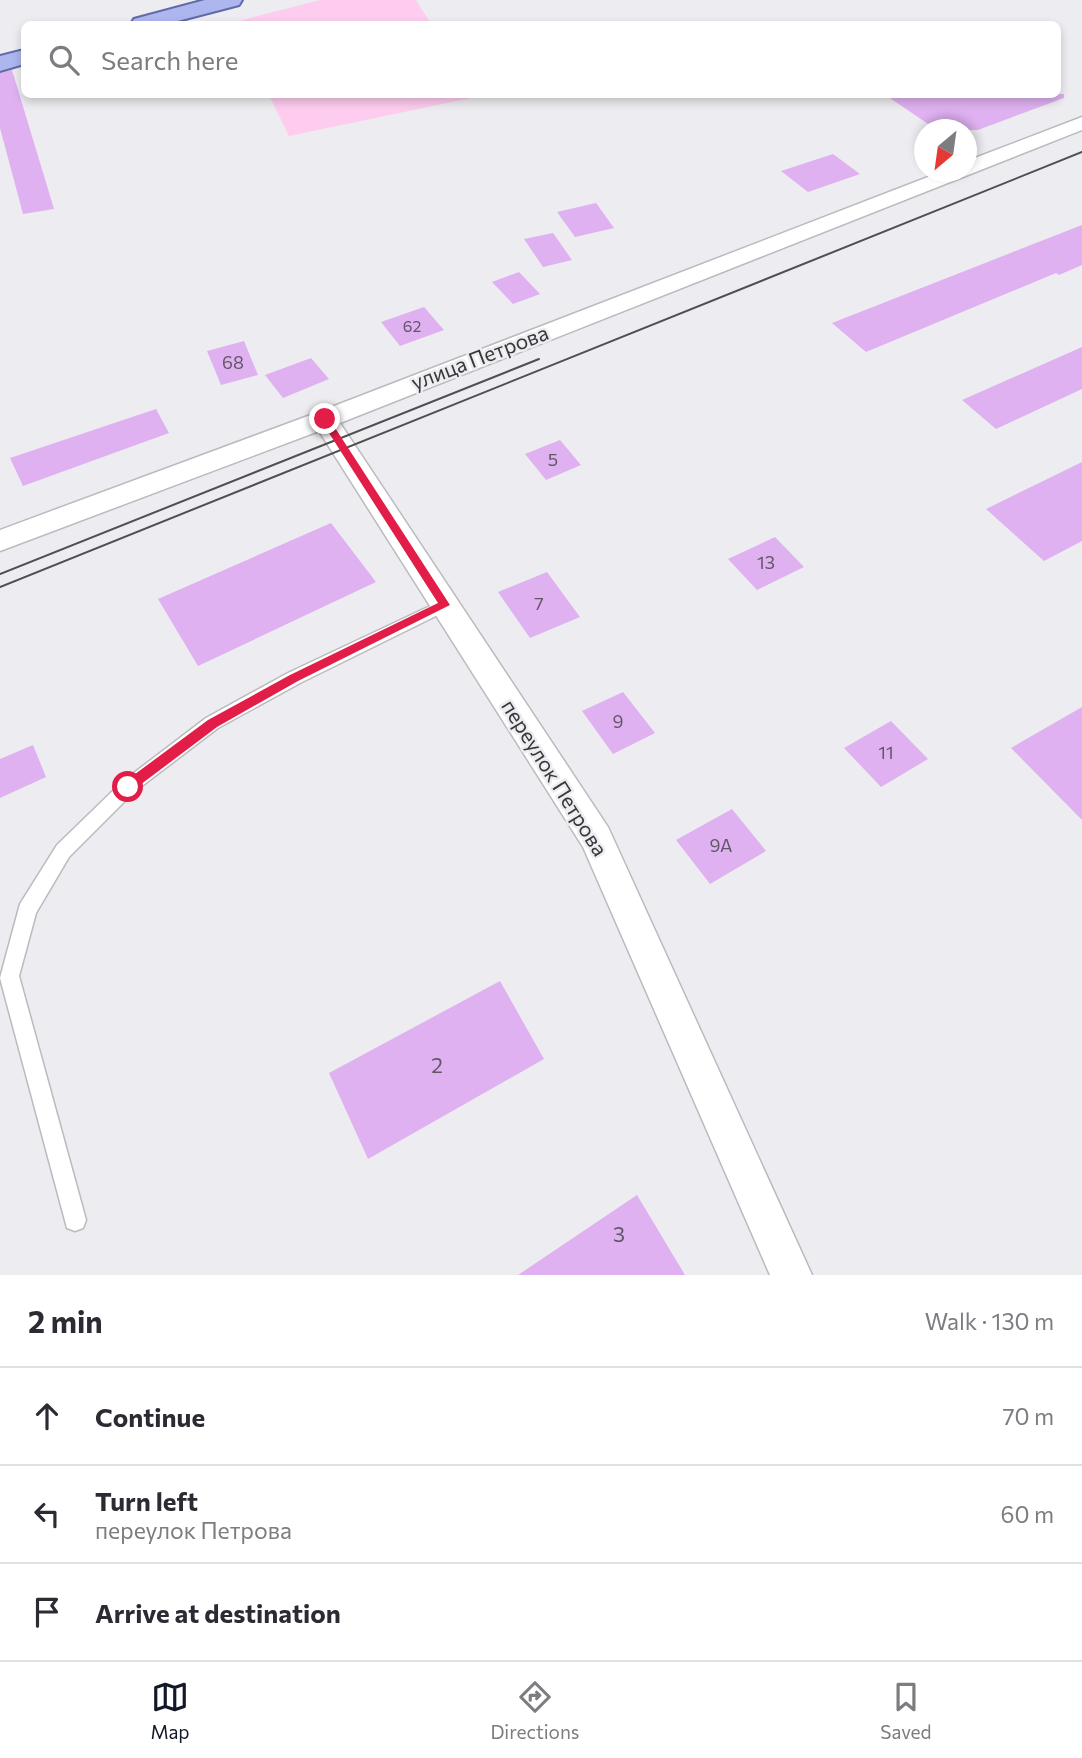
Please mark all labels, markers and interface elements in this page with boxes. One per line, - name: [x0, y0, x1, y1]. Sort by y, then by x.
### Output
- search box: [21, 21, 1061, 98]
- icon: search: [45, 41, 83, 79]
- text: Search here: [101, 44, 239, 75]
- north arrow: [914, 119, 977, 182]
- house number: 62: [403, 316, 421, 335]
- street label: улица Петрова: [407, 319, 552, 394]
- house number: 68: [222, 351, 244, 373]
- route end: [309, 403, 340, 434]
- house number: 5: [548, 448, 558, 470]
- house number: 13: [757, 551, 775, 573]
- house number: 7: [534, 592, 544, 614]
- street label: переулок Петрова: [497, 694, 613, 860]
- house number: 9: [613, 710, 623, 732]
- house number: 11: [878, 741, 894, 763]
- route start: [112, 771, 143, 802]
- house number: 9А: [710, 834, 732, 856]
- house number: 2: [431, 1052, 443, 1077]
- house number: 3: [613, 1221, 625, 1246]
- text: 2 min: [28, 1302, 103, 1339]
- text: Walk · 130 m: [925, 1307, 1054, 1335]
- icon: ahead: [28, 1397, 66, 1435]
- text: Continue: [95, 1401, 205, 1432]
- text: 70 m: [1002, 1402, 1054, 1430]
- text: Turn left: [95, 1485, 198, 1516]
- icon: left: [28, 1495, 66, 1533]
- text: 60 m: [1001, 1500, 1054, 1528]
- text: переулок Петрова: [95, 1516, 292, 1544]
- icon: arrive: [28, 1593, 66, 1631]
- text: Arrive at destination: [95, 1597, 341, 1628]
- tab: Map: [150, 1678, 190, 1743]
- tab: Directions: [490, 1678, 580, 1743]
- tab: Saved: [880, 1678, 932, 1743]

